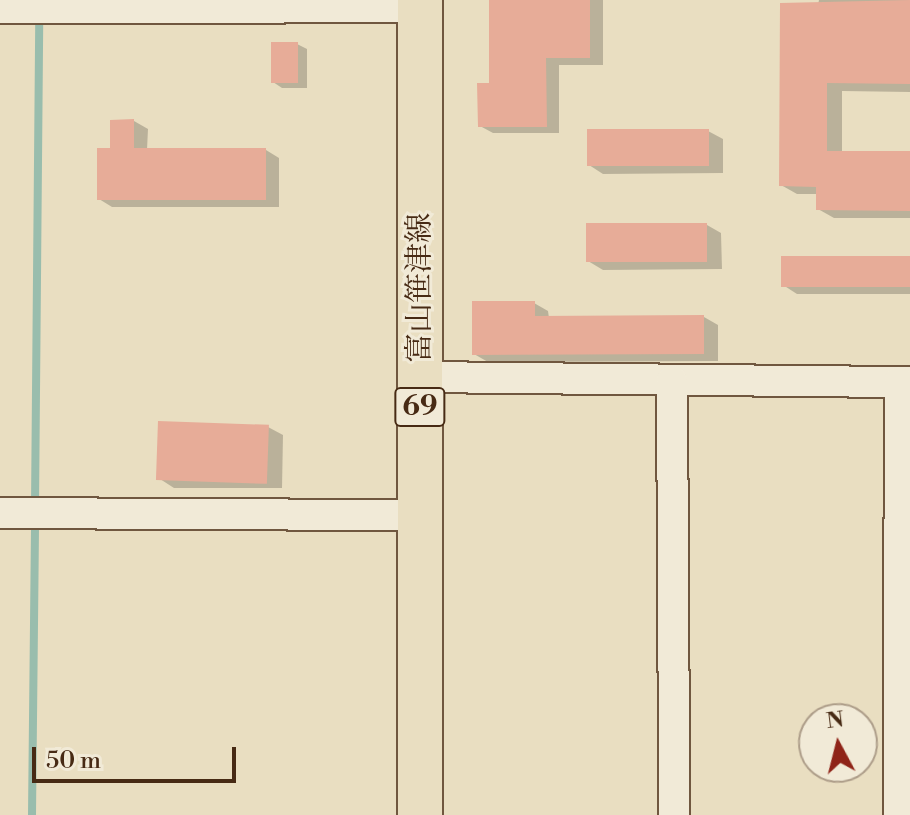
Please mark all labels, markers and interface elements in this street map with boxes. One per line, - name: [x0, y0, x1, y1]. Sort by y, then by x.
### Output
- street label: 富山笹津線: [402, 213, 438, 363]
- road number: 69: [394, 383, 446, 431]
- north arrow: [798, 703, 878, 783]
- text: N: [825, 706, 846, 735]
- scale bar: [36, 731, 240, 781]
- text: 50 m: [46, 746, 101, 776]

